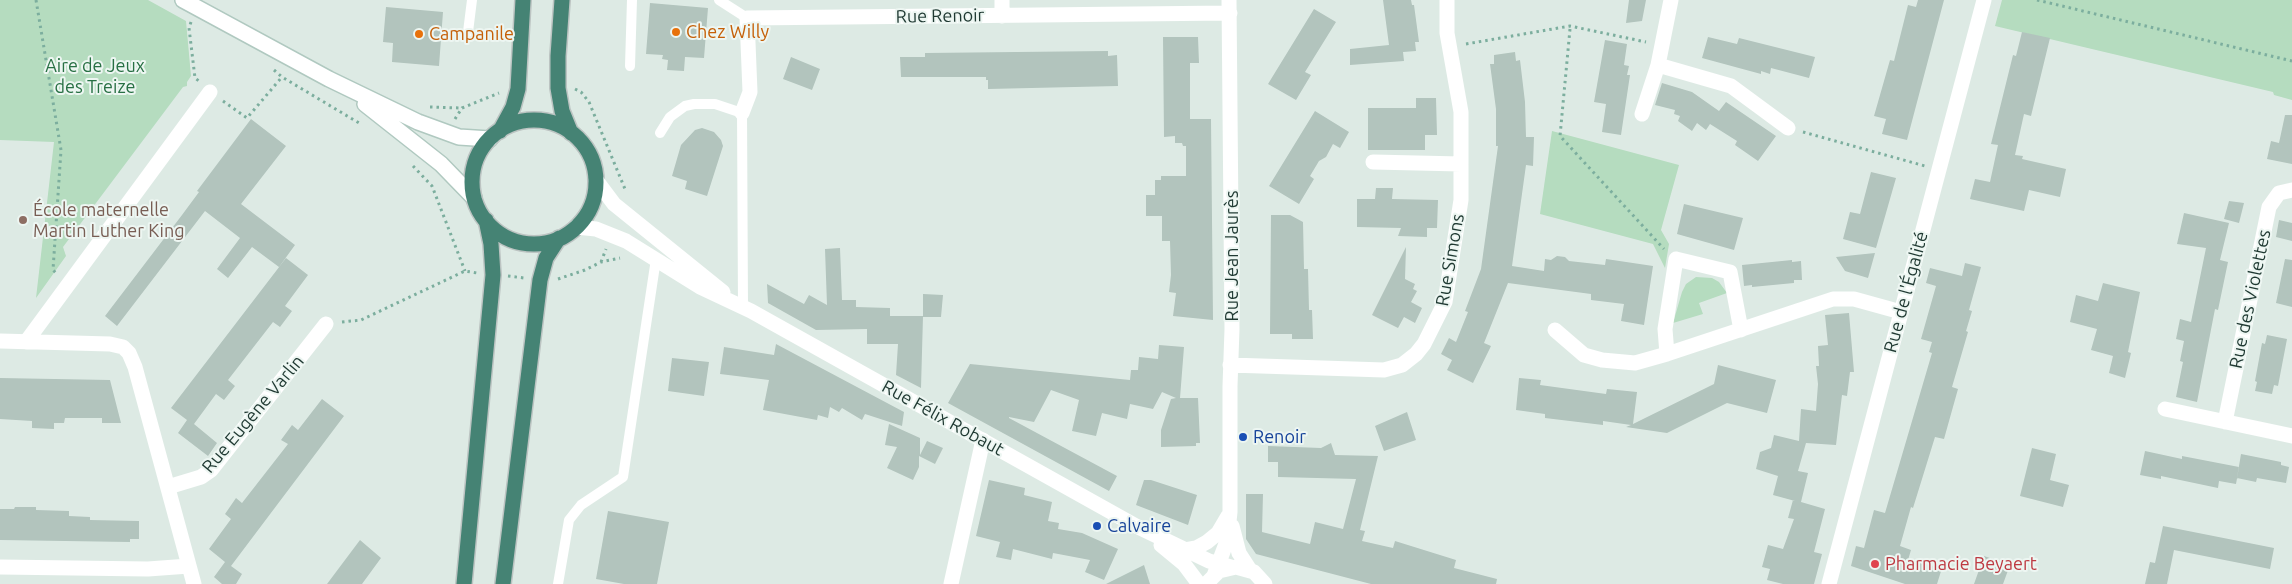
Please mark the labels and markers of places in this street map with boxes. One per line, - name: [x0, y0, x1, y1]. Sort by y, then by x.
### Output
- place label: Chez Willy: [686, 21, 769, 43]
- place label: Campanile: [429, 23, 514, 45]
- marker: Chez Willy: [670, 26, 682, 38]
- marker: Campanile: [413, 28, 425, 40]
- place label: École maternelle Martin Luther King: [33, 199, 185, 242]
- marker: École maternelle Martin Luther King: [17, 214, 29, 226]
- place label: Renoir: [1253, 426, 1306, 448]
- marker: Renoir: [1237, 431, 1249, 443]
- place label: Calvaire: [1107, 515, 1171, 537]
- marker: Calvaire: [1091, 520, 1103, 532]
- place label: Pharmacie Beyaert: [1885, 553, 2037, 575]
- marker: Pharmacie Beyaert: [1869, 558, 1881, 570]

